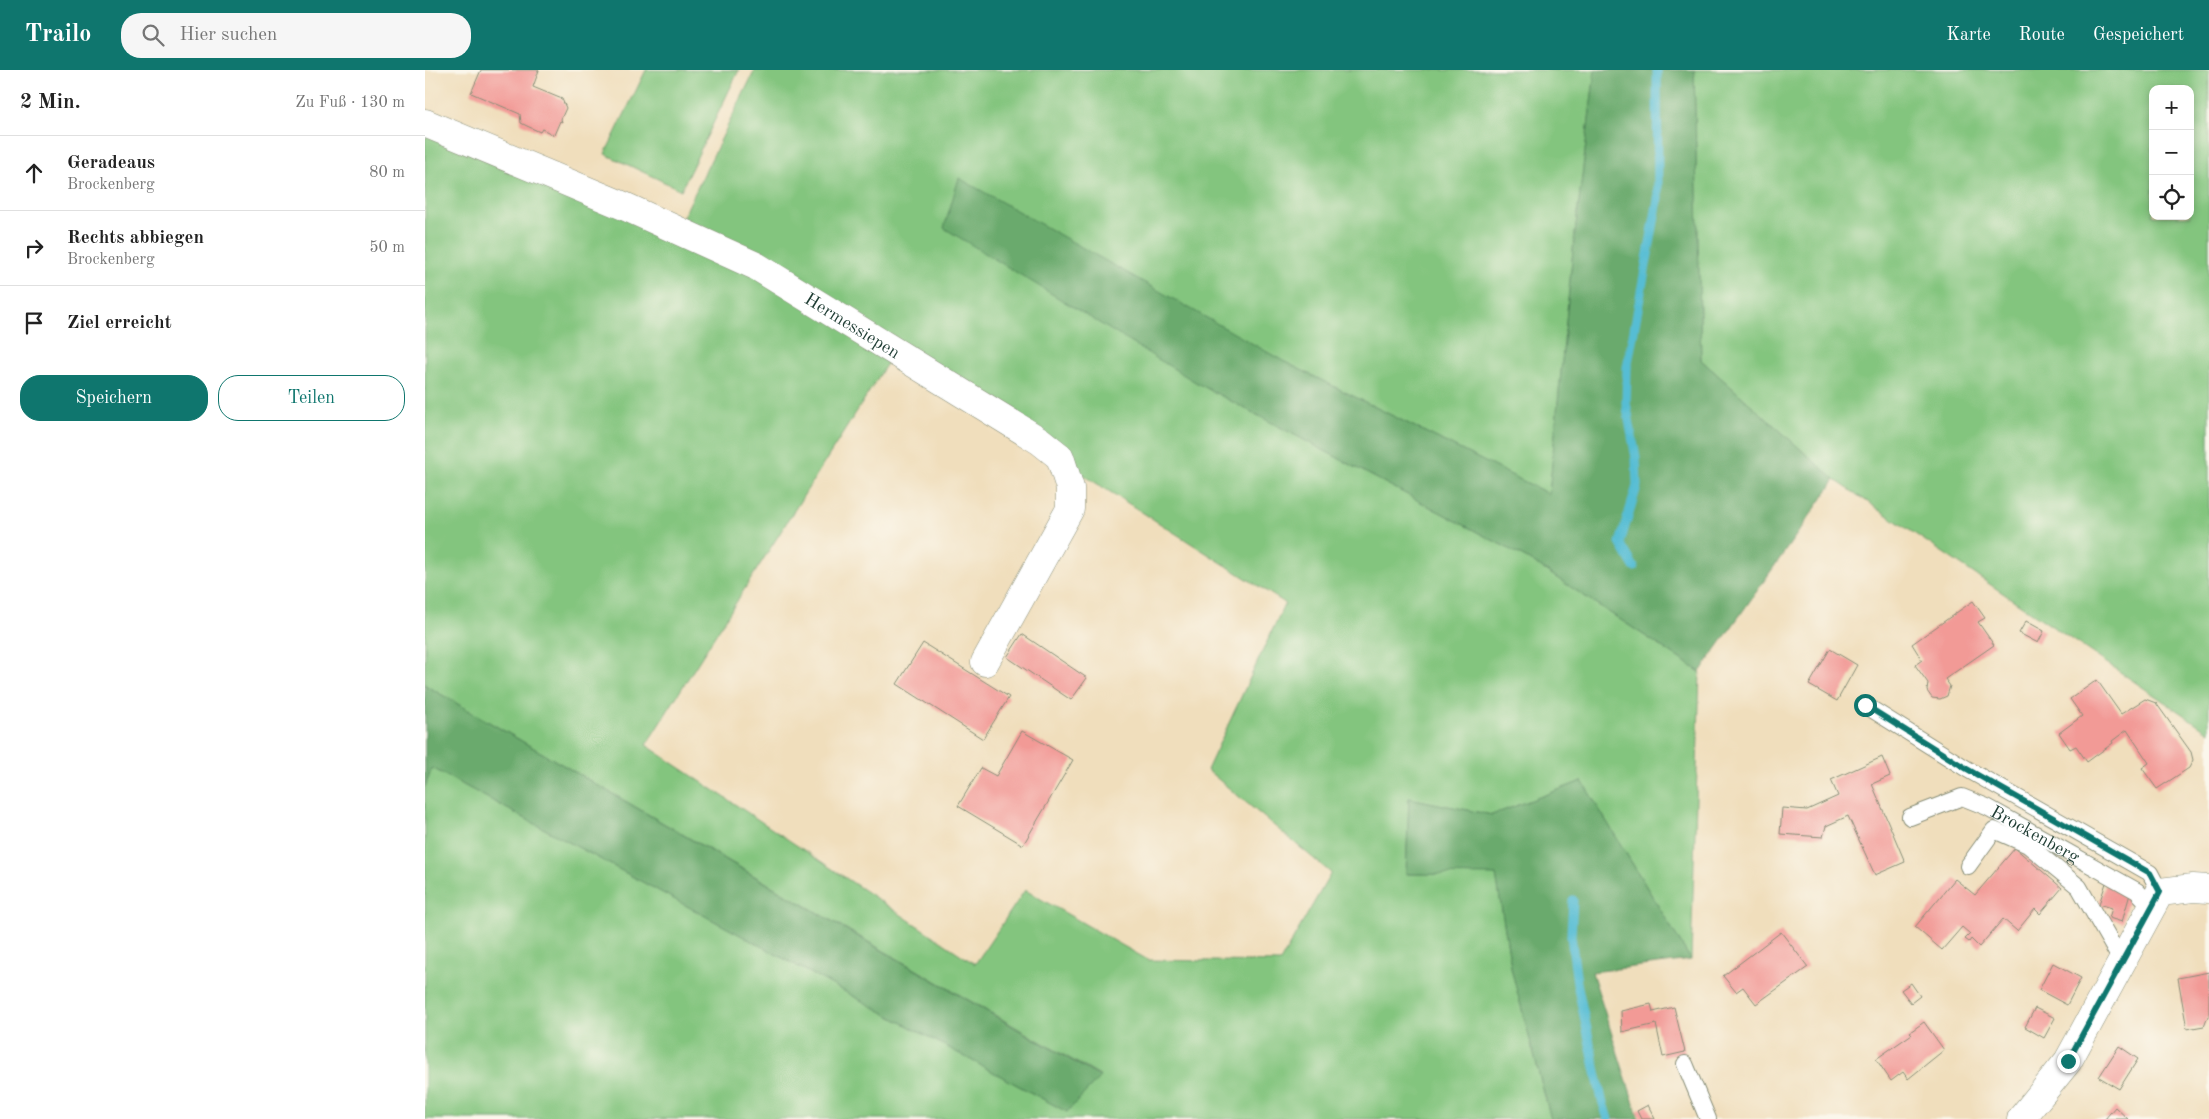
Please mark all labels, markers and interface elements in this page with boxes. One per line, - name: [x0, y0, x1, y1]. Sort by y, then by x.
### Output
- search box: [121, 13, 471, 58]
- icon: search: [139, 21, 167, 49]
- text: Trailo: [25, 23, 91, 47]
- text: Hier suchen: [179, 26, 277, 45]
- text: Karte: [1946, 26, 1991, 44]
- text: Route: [2019, 26, 2065, 44]
- text: Gespeichert: [2093, 26, 2184, 44]
- map controls: [2149, 85, 2194, 220]
- button: +: [2149, 85, 2194, 130]
- text: 2 Min.: [20, 92, 81, 113]
- text: Zu Fuß · 130 m: [295, 95, 405, 111]
- button: −: [2149, 130, 2194, 175]
- text: Geradeaus: [67, 154, 155, 173]
- icon: ahead: [20, 159, 48, 187]
- text: 80 m: [369, 165, 405, 181]
- button: locate: [2149, 175, 2194, 220]
- text: Brockenberg: [67, 177, 155, 193]
- text: Rechts abbiegen: [67, 229, 204, 248]
- icon: right: [20, 234, 48, 262]
- text: 50 m: [369, 240, 405, 256]
- text: Brockenberg: [67, 252, 155, 268]
- street label: Hermessiepen: [801, 290, 903, 363]
- icon: arrive: [20, 309, 48, 337]
- text: Ziel erreicht: [67, 314, 172, 333]
- button: Speichern: [20, 375, 208, 421]
- button: Teilen: [218, 375, 405, 421]
- route start: [1854, 694, 1877, 717]
- street label: Brockenberg: [1987, 803, 2082, 867]
- route end: [2057, 1050, 2080, 1073]

